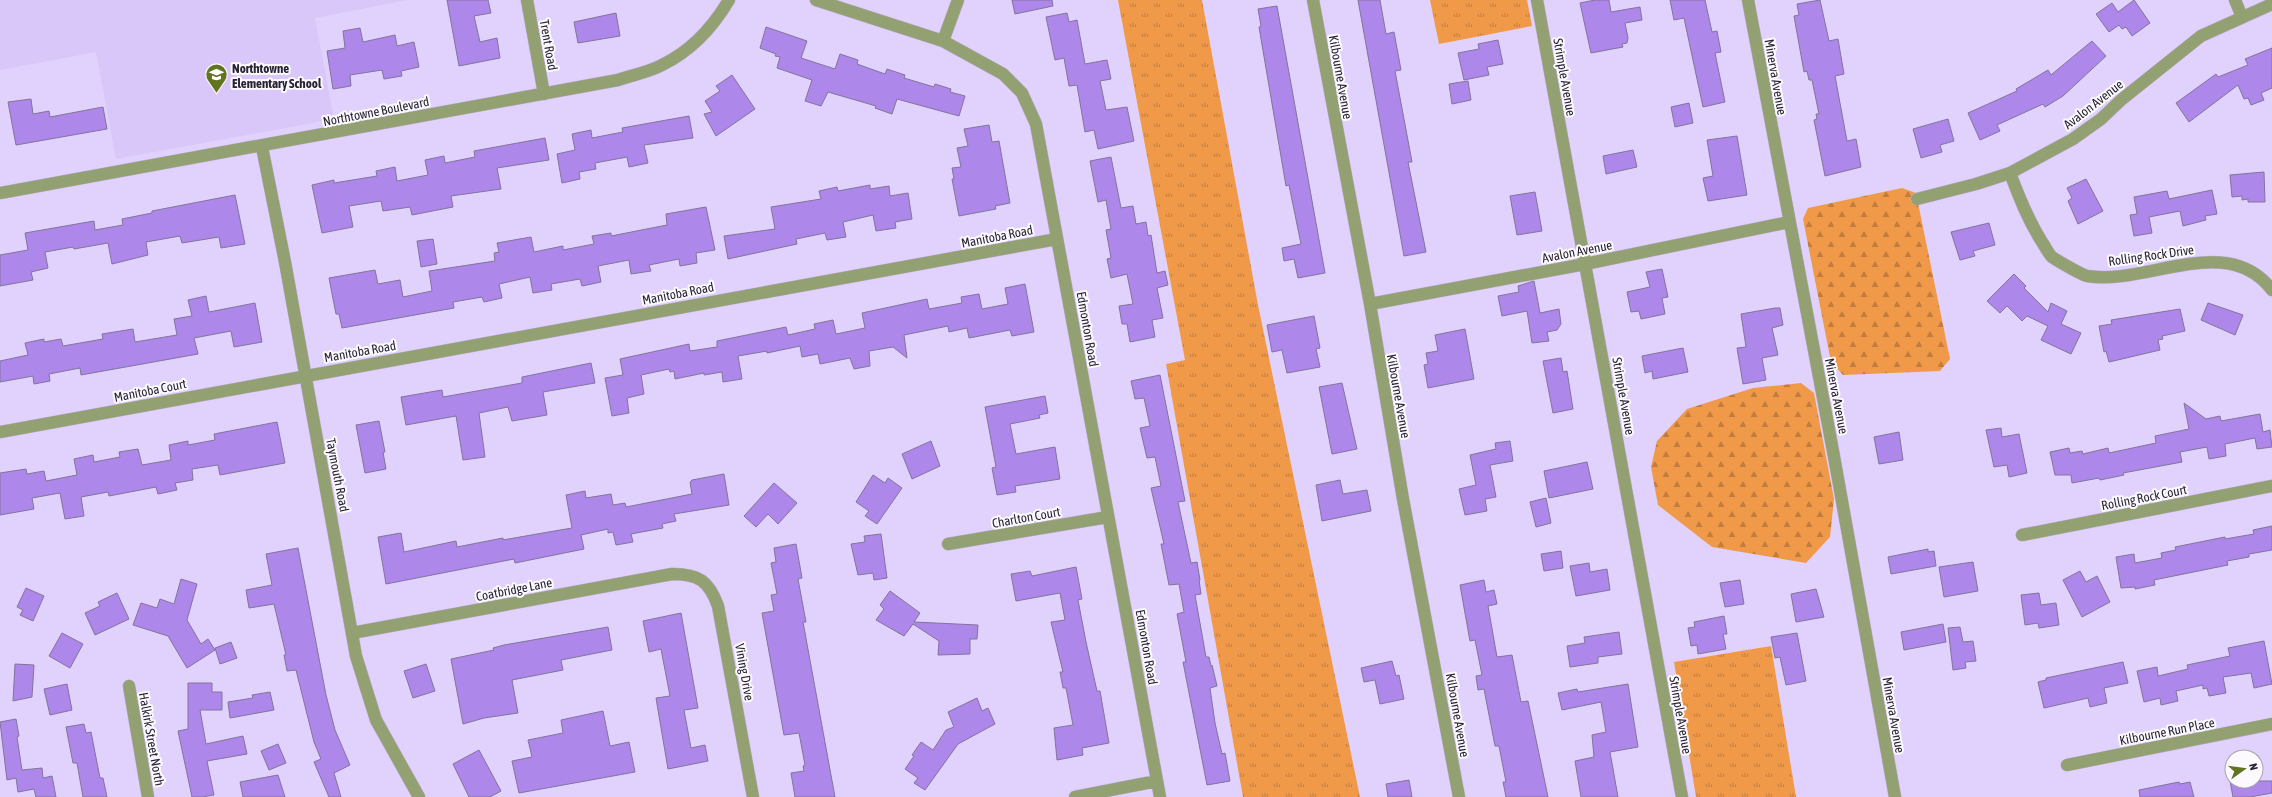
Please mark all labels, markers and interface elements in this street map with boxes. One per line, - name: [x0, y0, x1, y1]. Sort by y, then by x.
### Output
- street label: Trent Road: [537, 19, 560, 72]
- street label: Kilbourne Avenue: [1326, 34, 1355, 120]
- street label: Strimple Avenue: [1550, 37, 1579, 117]
- street label: Minerva Avenue: [1761, 38, 1790, 116]
- place label: Northtowne Elementary School: [232, 61, 322, 91]
- school or university icon: Northtowne Elementary School: [204, 62, 230, 95]
- street label: Avalon Avenue: [2061, 77, 2126, 132]
- street label: Northtowne Boulevard: [322, 94, 430, 129]
- street label: Manitoba Road: [960, 222, 1034, 251]
- street label: Avalon Avenue: [1541, 237, 1614, 266]
- street label: Rolling Rock Drive: [2107, 242, 2195, 269]
- street label: Manitoba Road: [641, 279, 715, 308]
- street label: Edmonton Road: [1074, 290, 1102, 368]
- street label: Manitoba Road: [323, 338, 397, 365]
- street label: Kilbourne Avenue: [1384, 353, 1413, 439]
- street label: Strimple Avenue: [1609, 356, 1638, 436]
- street label: Minerva Avenue: [1822, 357, 1851, 435]
- street label: Manitoba Court: [113, 376, 188, 405]
- street label: Taymouth Road: [323, 437, 352, 513]
- street label: Rolling Rock Court: [2100, 482, 2188, 513]
- street label: Charlton Court: [991, 504, 1062, 531]
- street label: Coatbridge Lane: [475, 575, 554, 604]
- street label: Edmonton Road: [1133, 608, 1161, 686]
- street label: Vining Drive: [732, 642, 757, 702]
- street label: Kilbourne Avenue: [1443, 672, 1472, 758]
- street label: Strimple Avenue: [1666, 675, 1695, 755]
- street label: Minerva Avenue: [1879, 676, 1908, 754]
- street label: Halkirk Street North: [136, 691, 167, 787]
- street label: Kilbourne Run Place: [2118, 715, 2216, 748]
- north arrow: [2224, 749, 2264, 789]
- text: N: [2247, 762, 2260, 771]

